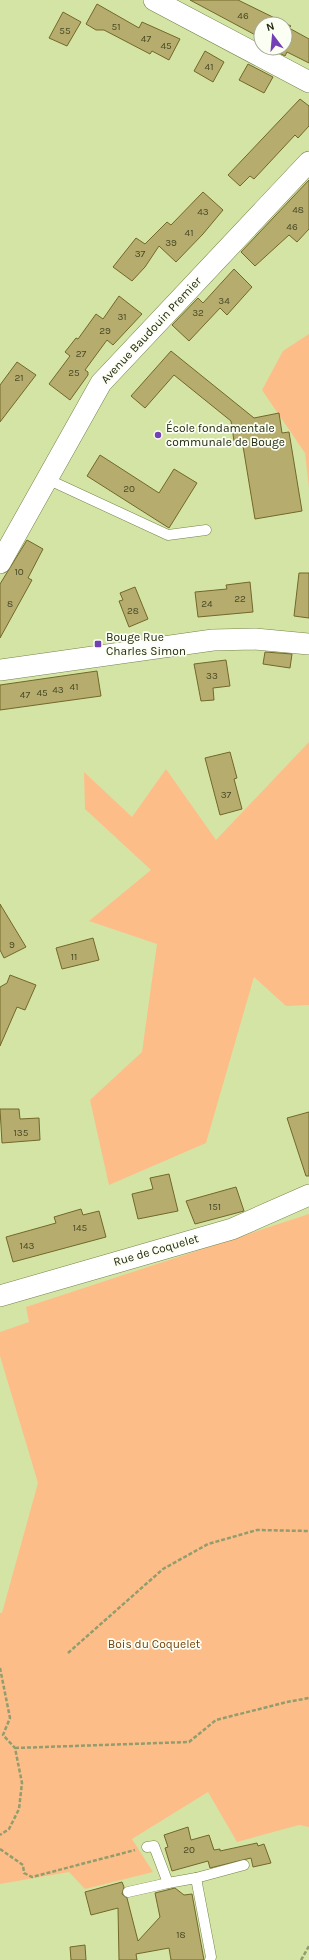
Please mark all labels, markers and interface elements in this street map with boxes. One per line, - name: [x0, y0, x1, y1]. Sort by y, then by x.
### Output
- house number: 46: [237, 10, 249, 22]
- north arrow: [253, 16, 293, 56]
- text: N: [265, 20, 276, 34]
- house number: 51: [112, 21, 120, 33]
- house number: 55: [59, 25, 71, 37]
- house number: 47: [141, 33, 151, 45]
- house number: 45: [160, 40, 172, 52]
- house number: 41: [205, 61, 213, 73]
- house number: 48: [292, 204, 304, 216]
- house number: 43: [197, 206, 209, 218]
- house number: 46: [286, 221, 298, 233]
- house number: 41: [185, 227, 193, 239]
- house number: 39: [165, 237, 177, 249]
- house number: 37: [135, 248, 146, 260]
- street label: Avenue Baudouin Premier: [98, 273, 205, 386]
- house number: 34: [218, 295, 230, 307]
- house number: 32: [192, 307, 204, 319]
- house number: 31: [117, 311, 127, 323]
- house number: 29: [99, 325, 111, 337]
- house number: 27: [76, 348, 87, 360]
- house number: 25: [68, 367, 80, 379]
- house number: 21: [14, 372, 24, 384]
- place label: École fondamentale communale de Bouge: [166, 420, 285, 449]
- marker: École fondamentale communale de Bouge: [153, 430, 163, 440]
- house number: 20: [123, 483, 135, 495]
- house number: 10: [14, 566, 24, 578]
- house number: 22: [234, 593, 246, 605]
- house number: 8: [7, 598, 13, 610]
- house number: 24: [201, 598, 213, 610]
- house number: 28: [127, 605, 139, 617]
- place label: Bouge Rue Charles Simon: [106, 630, 186, 658]
- marker: Bouge Rue Charles Simon: [93, 639, 103, 649]
- house number: 33: [206, 670, 218, 682]
- house number: 41: [70, 681, 78, 693]
- house number: 43: [52, 684, 64, 696]
- house number: 45: [36, 687, 48, 699]
- house number: 47: [20, 689, 30, 701]
- house number: 37: [221, 789, 232, 801]
- house number: 9: [9, 939, 15, 951]
- house number: 11: [71, 951, 77, 963]
- house number: 135: [14, 1127, 29, 1139]
- house number: 151: [209, 1201, 221, 1213]
- house number: 145: [73, 1222, 88, 1234]
- street label: Rue de Coquelet: [112, 1231, 201, 1269]
- house number: 143: [20, 1240, 34, 1252]
- park label: Bois du Coquelet: [108, 1637, 201, 1651]
- house number: 20: [183, 1844, 195, 1856]
- house number: 18: [176, 1929, 186, 1941]

